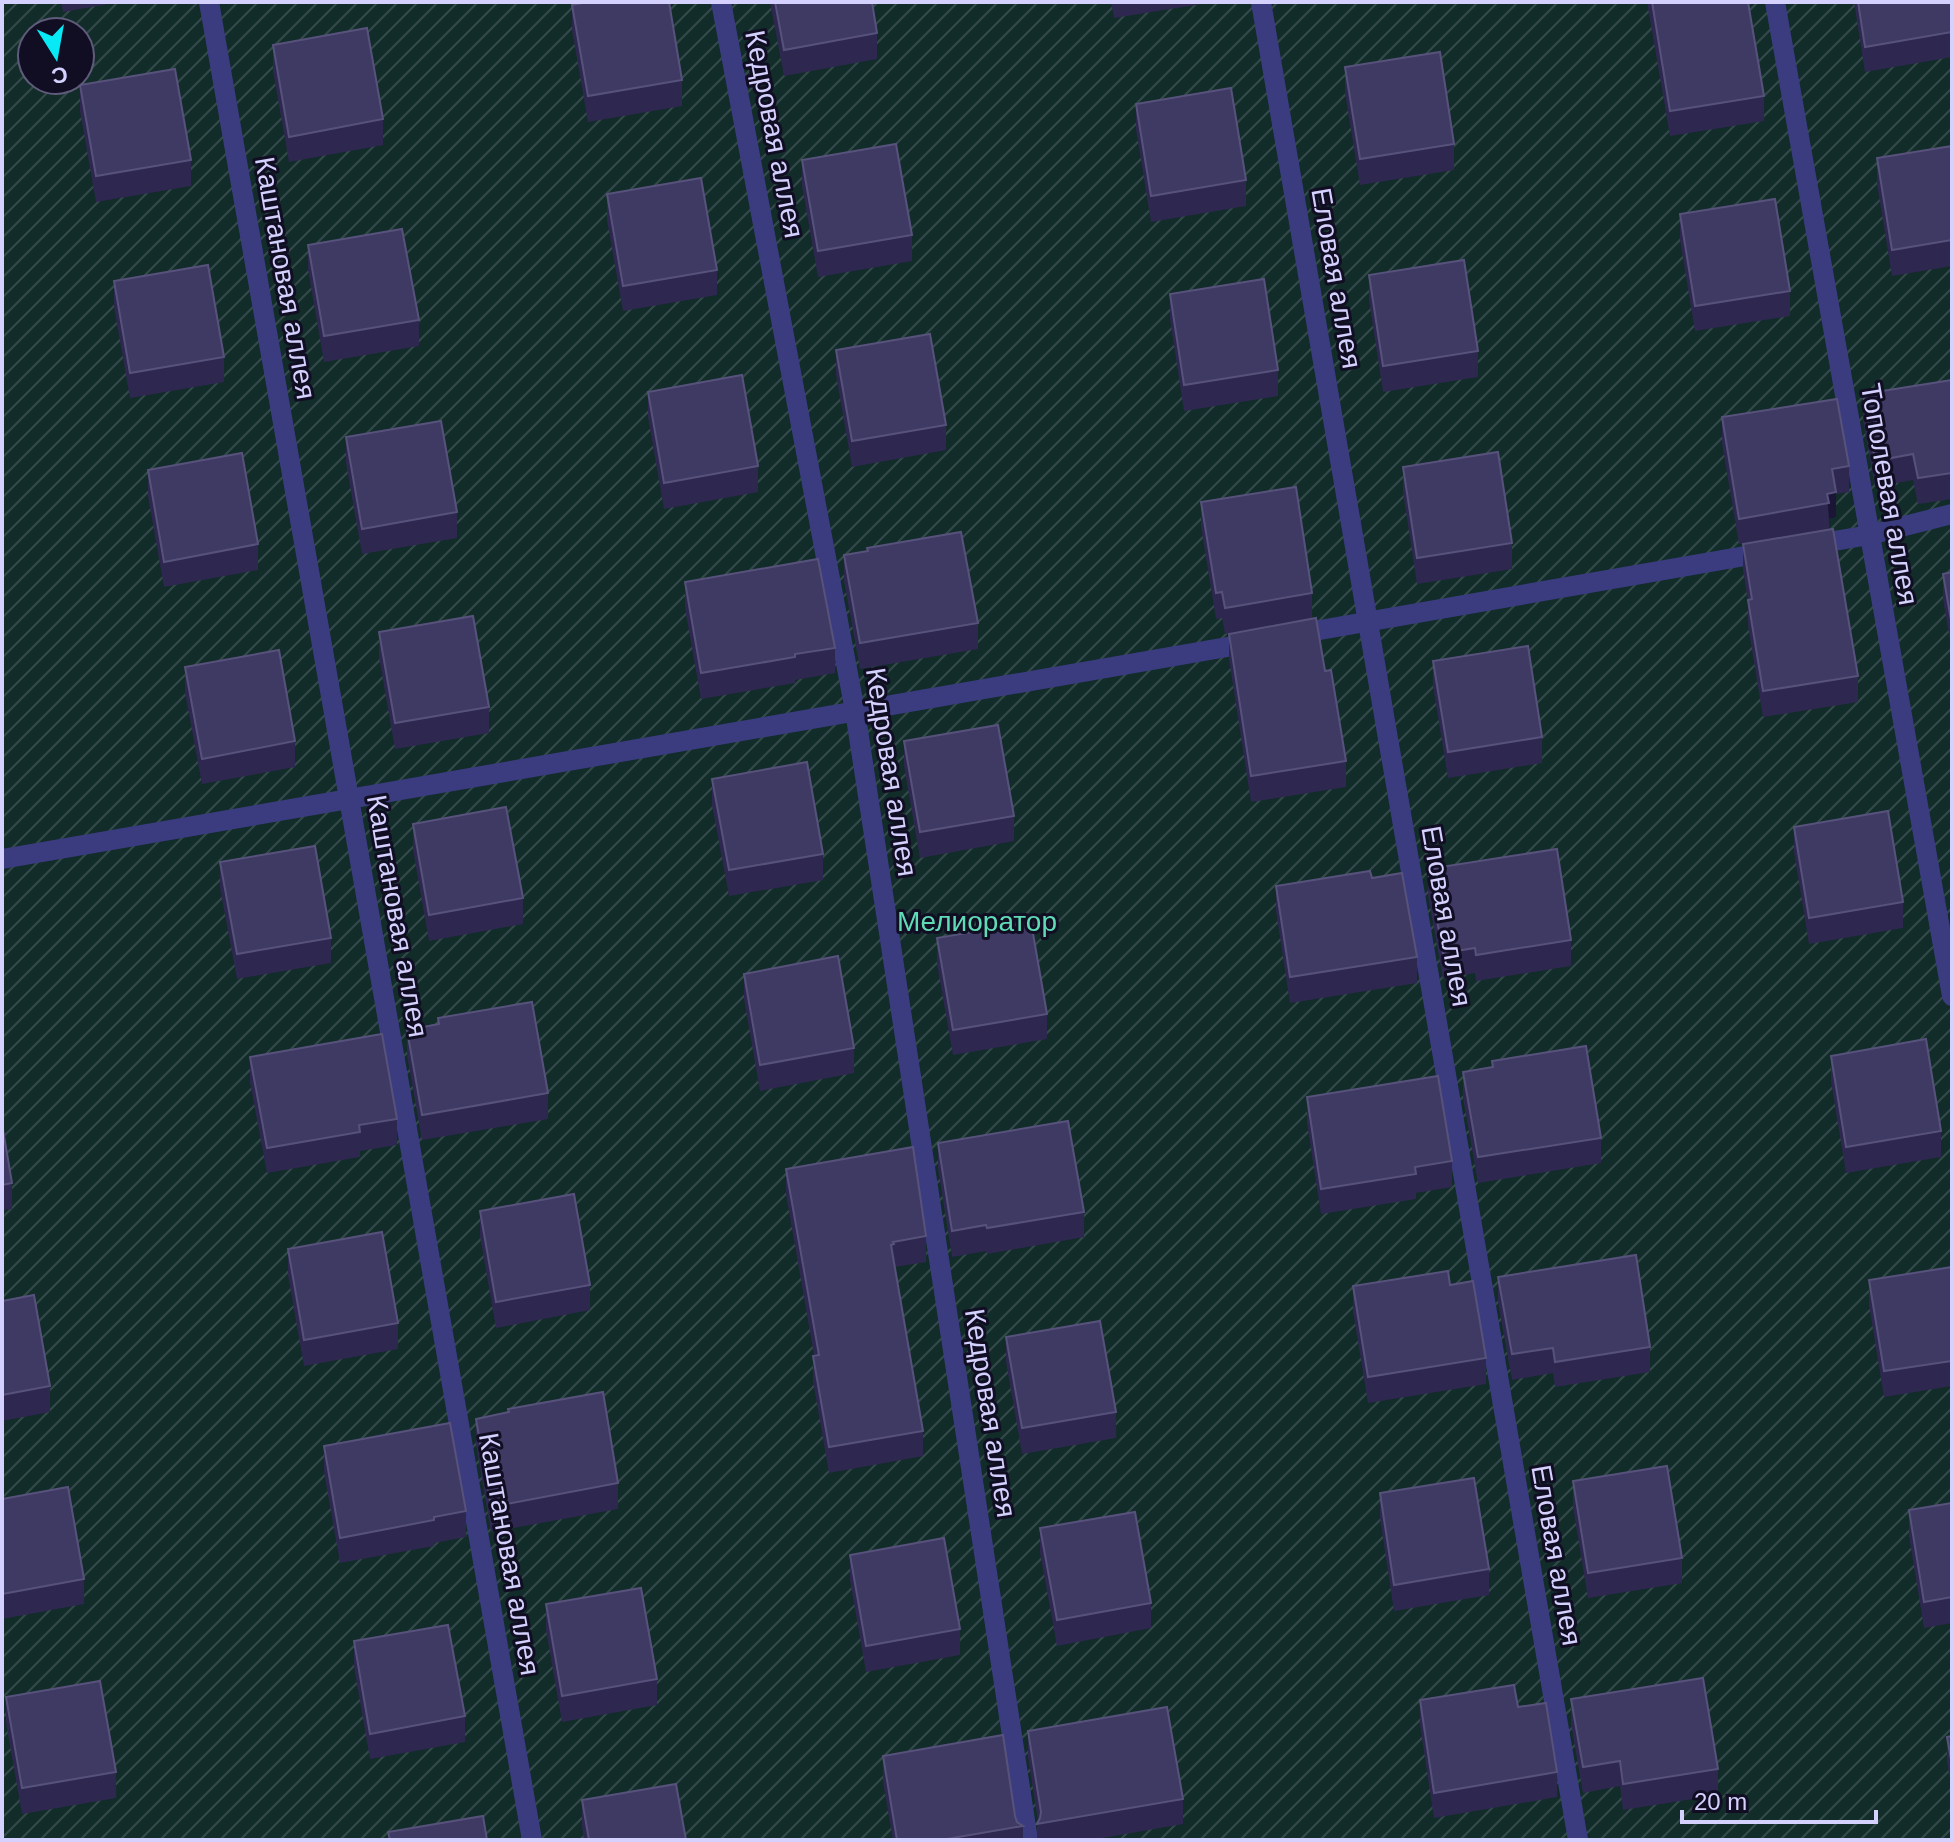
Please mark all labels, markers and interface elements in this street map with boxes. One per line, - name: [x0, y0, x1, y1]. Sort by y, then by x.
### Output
- north arrow: [16, 16, 96, 96]
- street label: Кедровая аллея: [739, 28, 810, 241]
- text: С: [49, 61, 70, 89]
- street label: Каштановая аллея: [249, 154, 322, 402]
- street label: Еловая аллея: [1305, 185, 1368, 371]
- street label: Тополевая аллея: [1855, 381, 1924, 607]
- street label: Кедровая аллея: [860, 666, 923, 879]
- street label: Каштановая аллея: [361, 792, 434, 1040]
- street label: Еловая аллея: [1415, 823, 1478, 1009]
- park label: Мелиоратор: [897, 906, 1057, 937]
- street label: Кедровая аллея: [959, 1307, 1022, 1520]
- street label: Каштановая аллея: [473, 1430, 546, 1678]
- street label: Еловая аллея: [1525, 1462, 1588, 1648]
- scale bar: [1682, 1774, 1876, 1824]
- text: 20 m: [1694, 1788, 1747, 1815]

